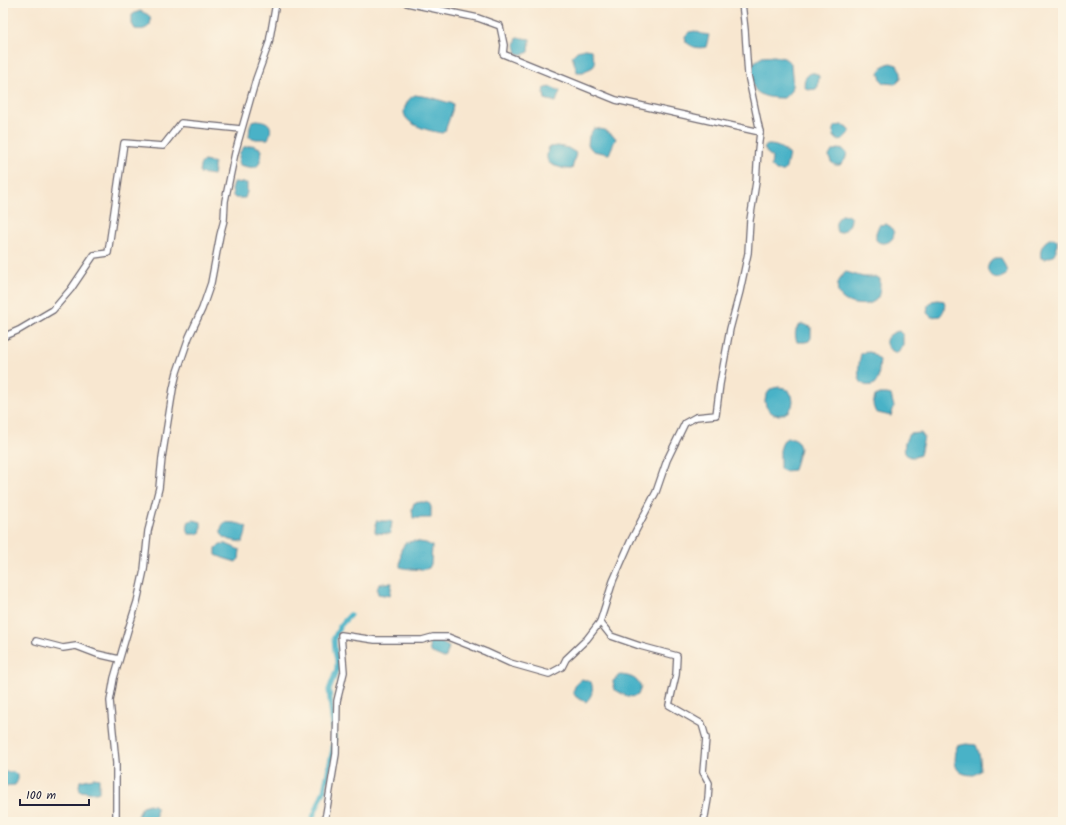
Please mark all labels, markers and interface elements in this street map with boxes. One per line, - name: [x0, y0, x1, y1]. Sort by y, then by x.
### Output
- scale bar: [20, 781, 89, 807]
- text: 100 m: [26, 786, 57, 805]

